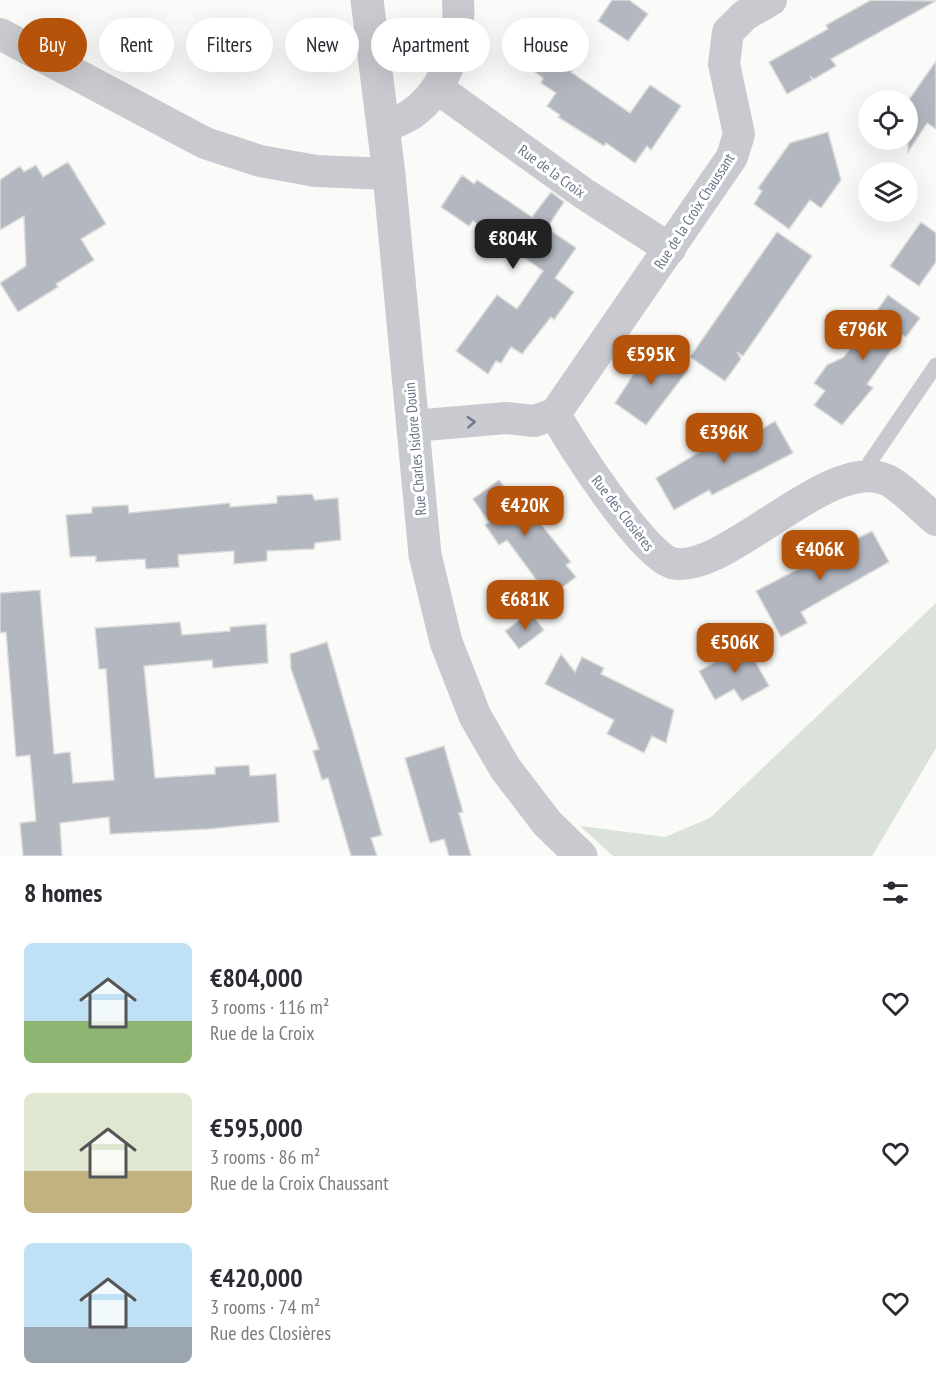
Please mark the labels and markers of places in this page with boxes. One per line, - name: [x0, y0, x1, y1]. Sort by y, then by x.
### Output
- pin: €804K: [471, 219, 555, 270]
- pin: €796K: [821, 310, 905, 361]
- pin: €595K: [609, 335, 693, 386]
- pin: €396K: [682, 413, 766, 464]
- pin: €420K: [483, 486, 567, 537]
- pin: €406K: [778, 530, 862, 581]
- pin: €681K: [483, 580, 567, 631]
- pin: €506K: [693, 623, 777, 674]

